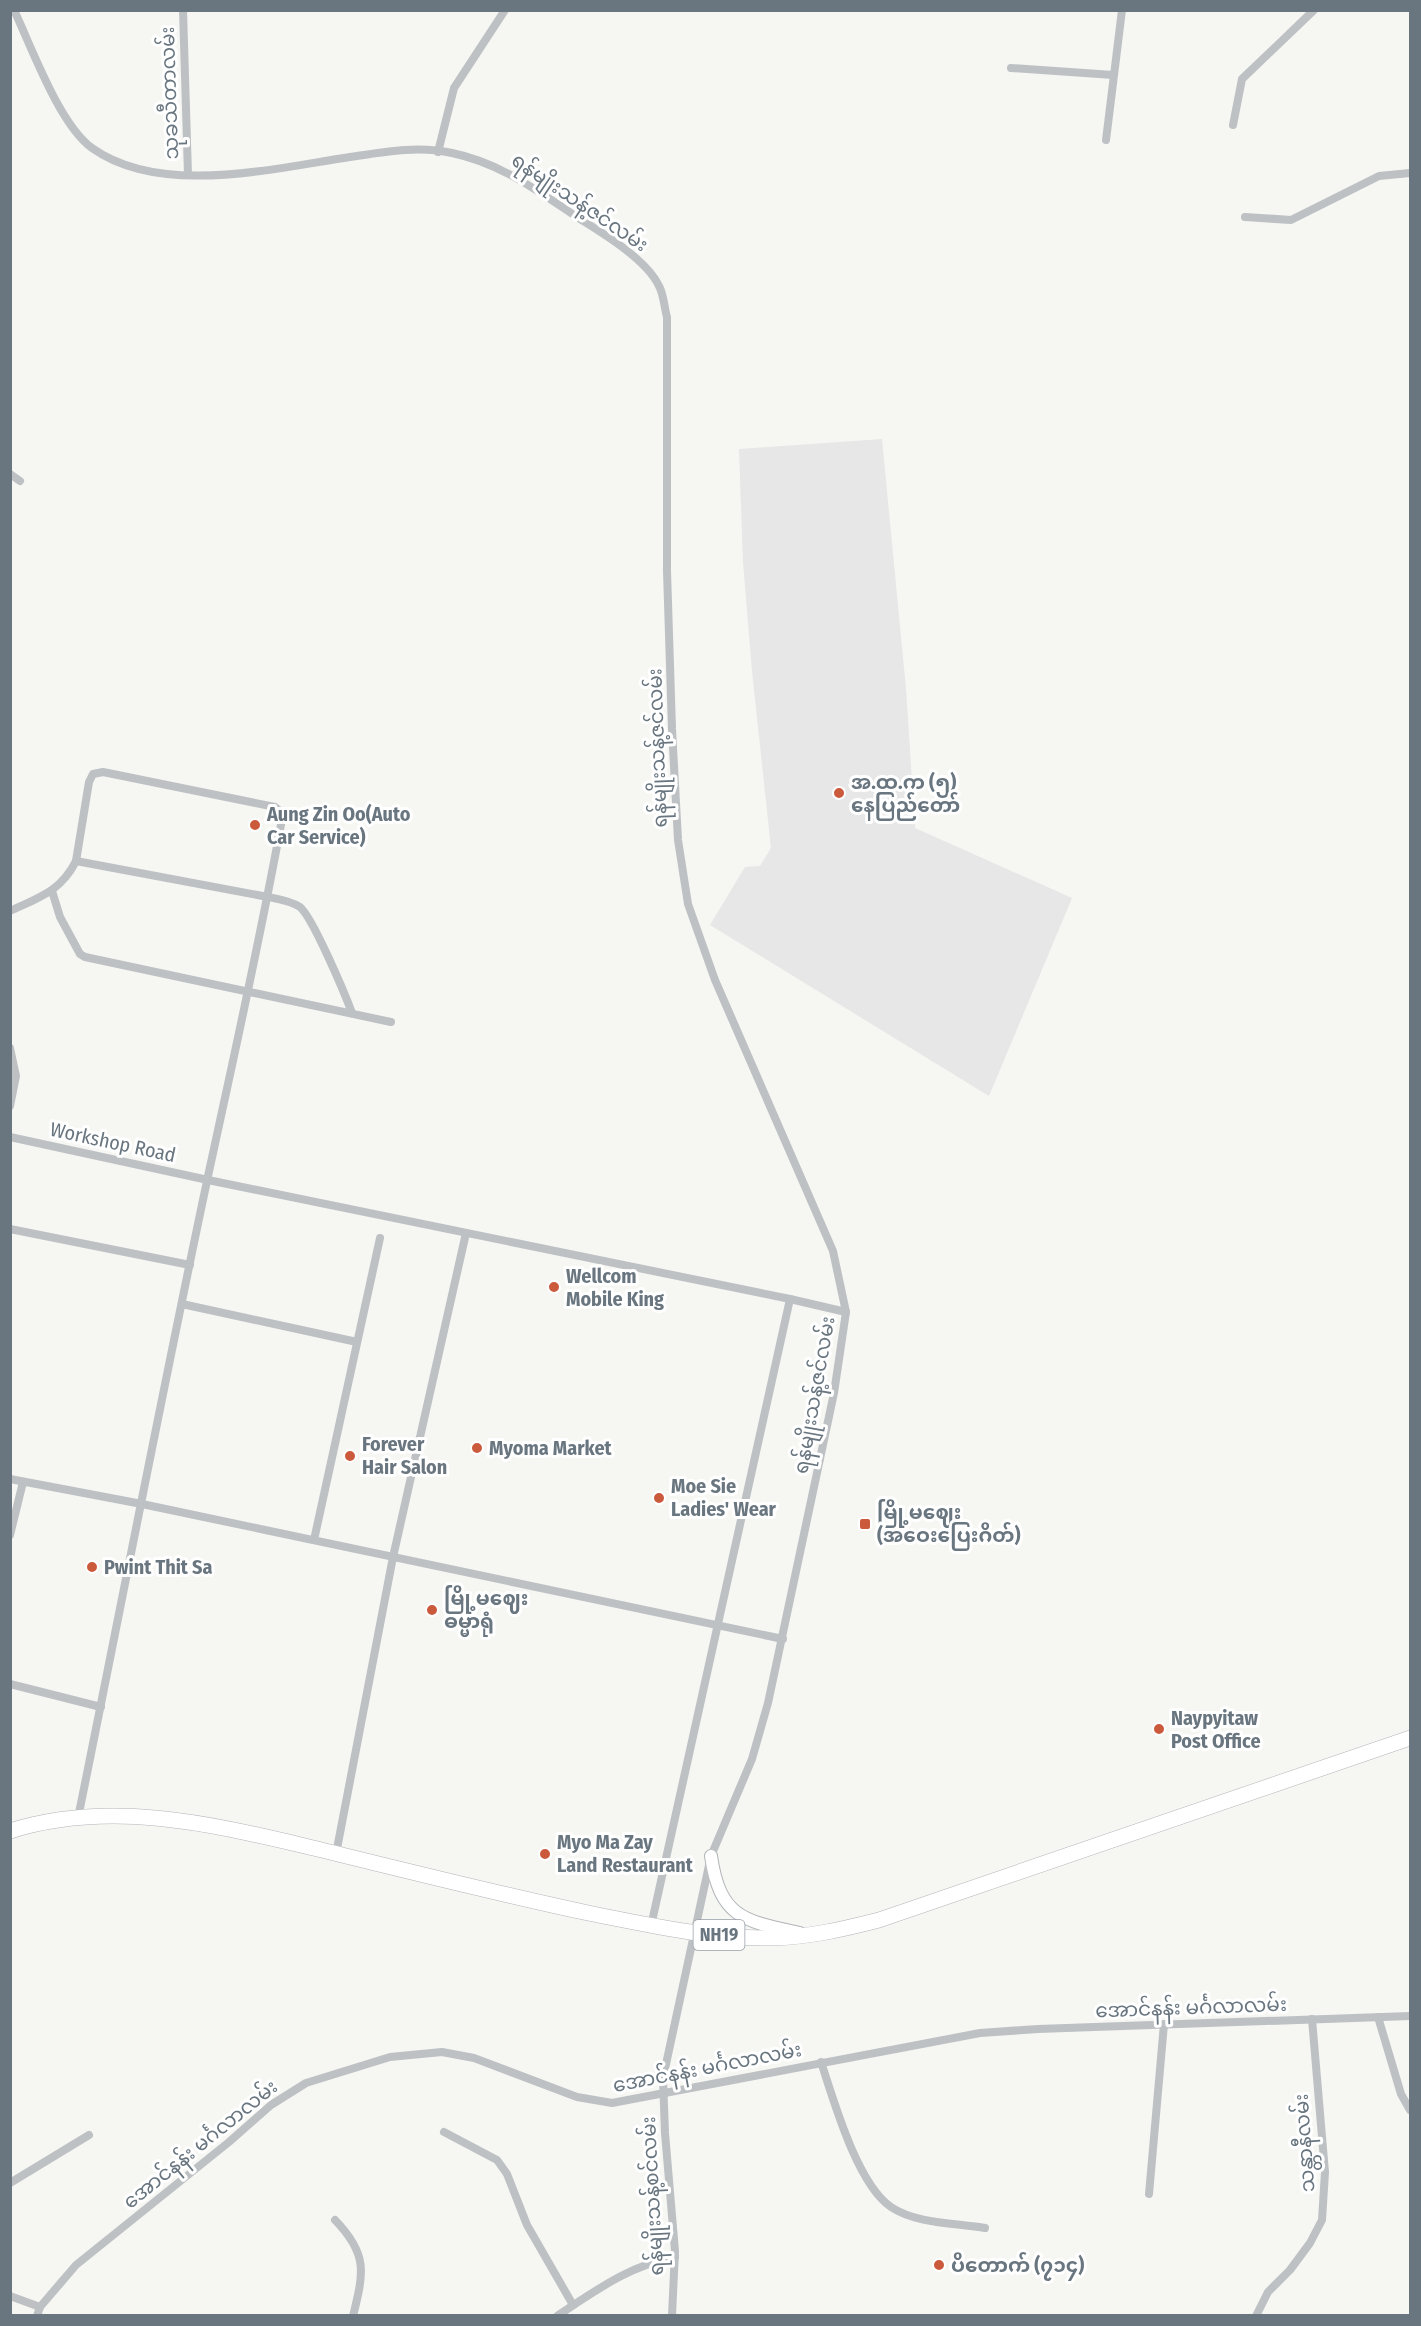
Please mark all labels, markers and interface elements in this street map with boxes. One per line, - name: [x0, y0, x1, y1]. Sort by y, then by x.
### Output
- street label: သုခသီတာလမ်း: [153, 26, 188, 160]
- street label: ရန်မျိုးသန့်ဇင်လမ်း: [505, 146, 654, 260]
- street label: ရန်မျိုးသန့်ဇင်လမ်း: [640, 668, 676, 828]
- place label: အ.ထ.က (၅) နေပြည်တော်: [851, 770, 960, 821]
- marker: အ.ထ.က (၅) နေပြည်တော်: [832, 786, 846, 800]
- place label: Aung Zin Oo(Auto Car Service): [266, 802, 411, 849]
- marker: Aung Zin Oo(Auto Car Service): [248, 818, 262, 832]
- street label: Workshop Road: [48, 1117, 178, 1167]
- place label: Wellcom Mobile King: [566, 1264, 664, 1311]
- marker: Wellcom Mobile King: [547, 1280, 561, 1294]
- street label: ရန်မျိုးသန့်ဇင်လမ်း: [786, 1314, 844, 1476]
- place label: Forever Hair Salon: [362, 1432, 447, 1479]
- place label: Myoma Market: [489, 1436, 613, 1460]
- marker: Myoma Market: [470, 1441, 484, 1455]
- marker: Forever Hair Salon: [343, 1449, 357, 1463]
- place label: Moe Sie Ladies' Wear: [671, 1474, 777, 1521]
- marker: Moe Sie Ladies' Wear: [652, 1491, 666, 1505]
- place label: မြို့မဈေး (အဝေးပြေးဂိတ်): [877, 1499, 1020, 1551]
- marker: မြို့မဈေး (အဝေးပြေးဂိတ်): [858, 1517, 872, 1531]
- place label: Pwint Thit Sa: [104, 1555, 212, 1579]
- marker: Pwint Thit Sa: [85, 1560, 99, 1574]
- place label: မြို့မဈေး ဓမ္မာရုံ: [444, 1585, 528, 1637]
- marker: မြို့မဈေး ဓမ္မာရုံ: [425, 1603, 439, 1617]
- place label: Naypyitaw Post Office: [1171, 1706, 1261, 1753]
- marker: Naypyitaw Post Office: [1152, 1722, 1166, 1736]
- place label: Myo Ma Zay Land Restaurant: [557, 1830, 694, 1877]
- marker: Myo Ma Zay Land Restaurant: [538, 1847, 552, 1861]
- road number: NH19: [694, 1920, 744, 1950]
- street label: အောင်နန်း မင်္ဂလာလမ်း: [1095, 1990, 1287, 2026]
- street label: အောင်နန်း မင်္ဂလာလမ်း: [610, 2035, 804, 2101]
- street label: အောင်နန်း မင်္ဂလာလမ်း: [117, 2073, 285, 2217]
- street label: သန္တာနီလမ်း: [1287, 2093, 1323, 2193]
- street label: ရန်မျိုးသန့်စင်လမ်း: [634, 2116, 672, 2276]
- place label: ပိတောက် (၇၁၄): [951, 2252, 1084, 2281]
- marker: ပိတောက် (၇၁၄): [932, 2258, 946, 2272]

